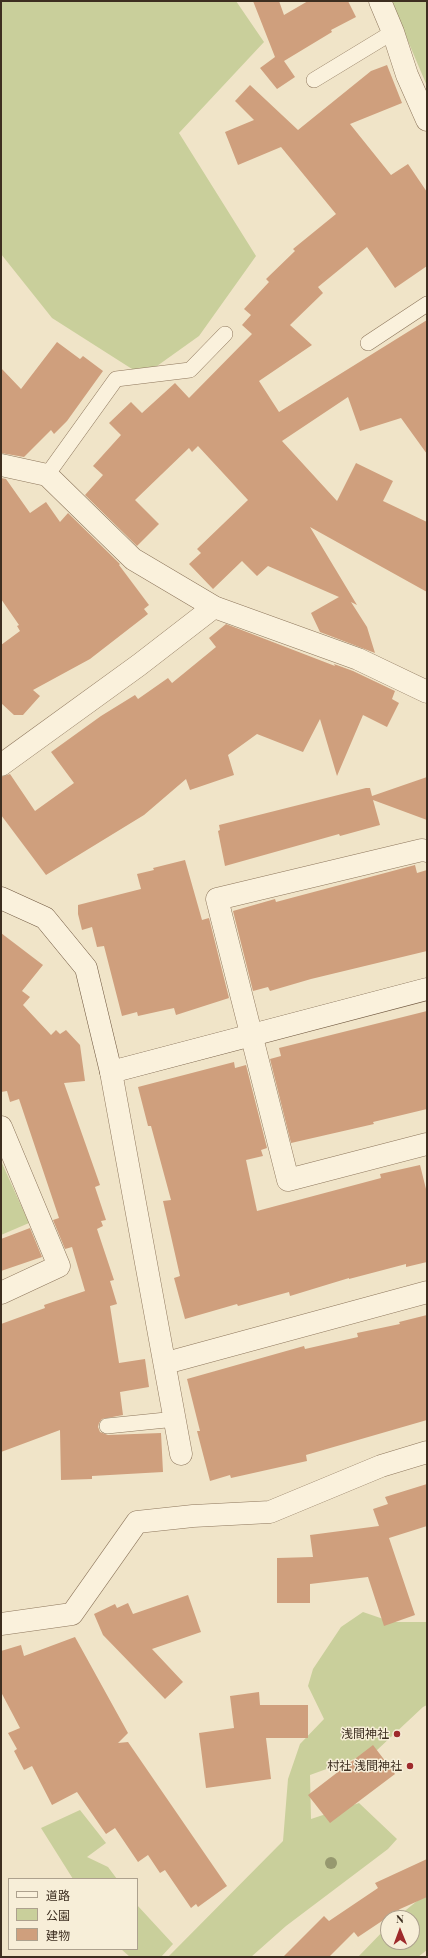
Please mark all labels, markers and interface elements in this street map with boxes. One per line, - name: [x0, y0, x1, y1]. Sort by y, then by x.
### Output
- place label: 浅間神社: [341, 1727, 389, 1741]
- marker: 浅間神社: [392, 1729, 402, 1739]
- place label: 村社 浅間神社: [327, 1759, 402, 1773]
- marker: 村社 浅間神社: [405, 1761, 415, 1771]
- legend: [8, 1878, 138, 1950]
- text: 道路: [46, 1887, 70, 1903]
- text: 公園: [46, 1907, 70, 1923]
- north arrow: [380, 1910, 420, 1950]
- text: N: [396, 1911, 404, 1926]
- text: 建物: [46, 1927, 70, 1943]

